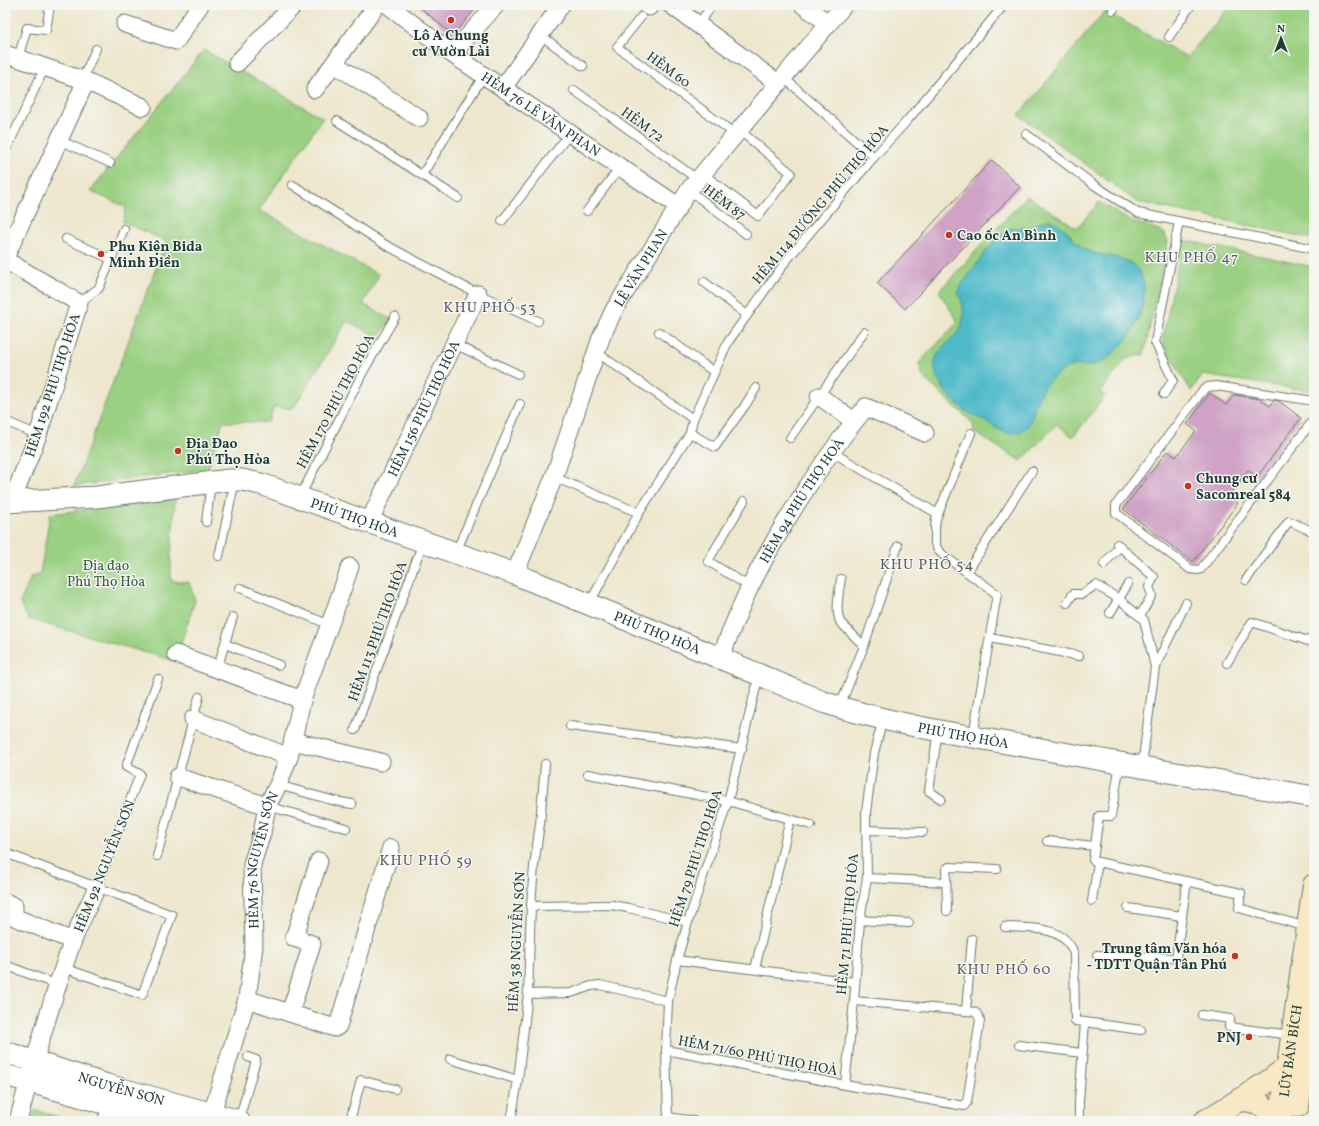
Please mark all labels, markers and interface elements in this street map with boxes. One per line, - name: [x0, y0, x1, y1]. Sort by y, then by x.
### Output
- marker: Lô A Chung cư Vườn Lài: [446, 15, 456, 25]
- north arrow: [1261, 18, 1301, 58]
- text: N: [1277, 22, 1285, 37]
- place label: Lô A Chung cư Vườn Lài: [412, 27, 490, 62]
- street label: HẺM 60: [642, 47, 695, 93]
- street label: HẺM 76 LÊ VĂN PHAN: [477, 68, 604, 162]
- street label: HẺM 72: [617, 102, 668, 147]
- street label: HẺM 114 ĐƯỜNG PHÚ THỌ HÒA: [748, 120, 894, 289]
- street label: HẺM 87: [699, 180, 750, 226]
- street label: LÊ VĂN PHAN: [610, 226, 673, 311]
- place label: Cao ốc An Bình: [957, 227, 1056, 246]
- marker: Cao ốc An Bình: [944, 230, 954, 240]
- place label: Phụ Kiện Bida Minh Điền: [109, 238, 203, 273]
- district label: KHU PHỐ 47: [1145, 247, 1239, 269]
- marker: Phụ Kiện Bida Minh Điền: [96, 249, 106, 259]
- district label: KHU PHỐ 53: [443, 297, 537, 319]
- street label: HẺM 192 PHÚ THỌ HÒA: [20, 311, 86, 460]
- street label: HẺM 170 PHÚ THỌ HÒA: [292, 330, 380, 472]
- street label: HẺM 156 PHÚ THỌ HÒA: [384, 337, 466, 480]
- street label: HẺM 94 PHÚ THỌ HOÀ: [756, 434, 850, 567]
- place label: Địa Đạo Phú Thọ Hòa: [186, 435, 271, 470]
- marker: Địa Đạo Phú Thọ Hòa: [173, 446, 183, 456]
- place label: Chung cư Sacomreal 584: [1196, 470, 1291, 505]
- marker: Chung cư Sacomreal 584: [1183, 481, 1193, 491]
- street label: PHÚ THỌ HÒA: [307, 494, 401, 543]
- district label: KHU PHỐ 54: [880, 554, 974, 576]
- park label: Địa đạo Phú Thọ Hòa: [67, 557, 145, 592]
- street label: HẺM 113 PHÚ THỌ HÒA: [343, 558, 413, 704]
- street label: PHÚ THỌ HÒA: [611, 607, 703, 660]
- street label: PHÚ THỌ HÒA: [916, 719, 1010, 754]
- street label: HẺM 79 PHÚ THỌ HÒA: [664, 787, 728, 930]
- street label: HẺM 76 NGUYỄN SƠN: [243, 789, 284, 929]
- street label: HẺM 92 NGUYỄN SƠN: [68, 797, 141, 936]
- district label: KHU PHỐ 59: [379, 850, 473, 872]
- street label: HẺM 71 PHÚ THỌ HÒA: [832, 852, 864, 996]
- street label: HẺM 38 NGUYỄN SƠN: [502, 871, 531, 1013]
- place label: Trung tâm Văn hóa - TDTT Quận Tân Phú: [1086, 940, 1227, 975]
- marker: Trung tâm Văn hóa - TDTT Quận Tân Phú: [1230, 951, 1240, 961]
- district label: KHU PHỐ 60: [956, 959, 1052, 981]
- street label: LŨY BÁN BÍCH: [1276, 1003, 1308, 1098]
- place label: PNJ: [1217, 1029, 1241, 1048]
- street label: HẺM 71/60 PHÚ THỌ HOÀ: [676, 1031, 839, 1081]
- marker: PNJ: [1244, 1032, 1254, 1042]
- street label: NGUYỄN SƠN: [75, 1068, 166, 1111]

